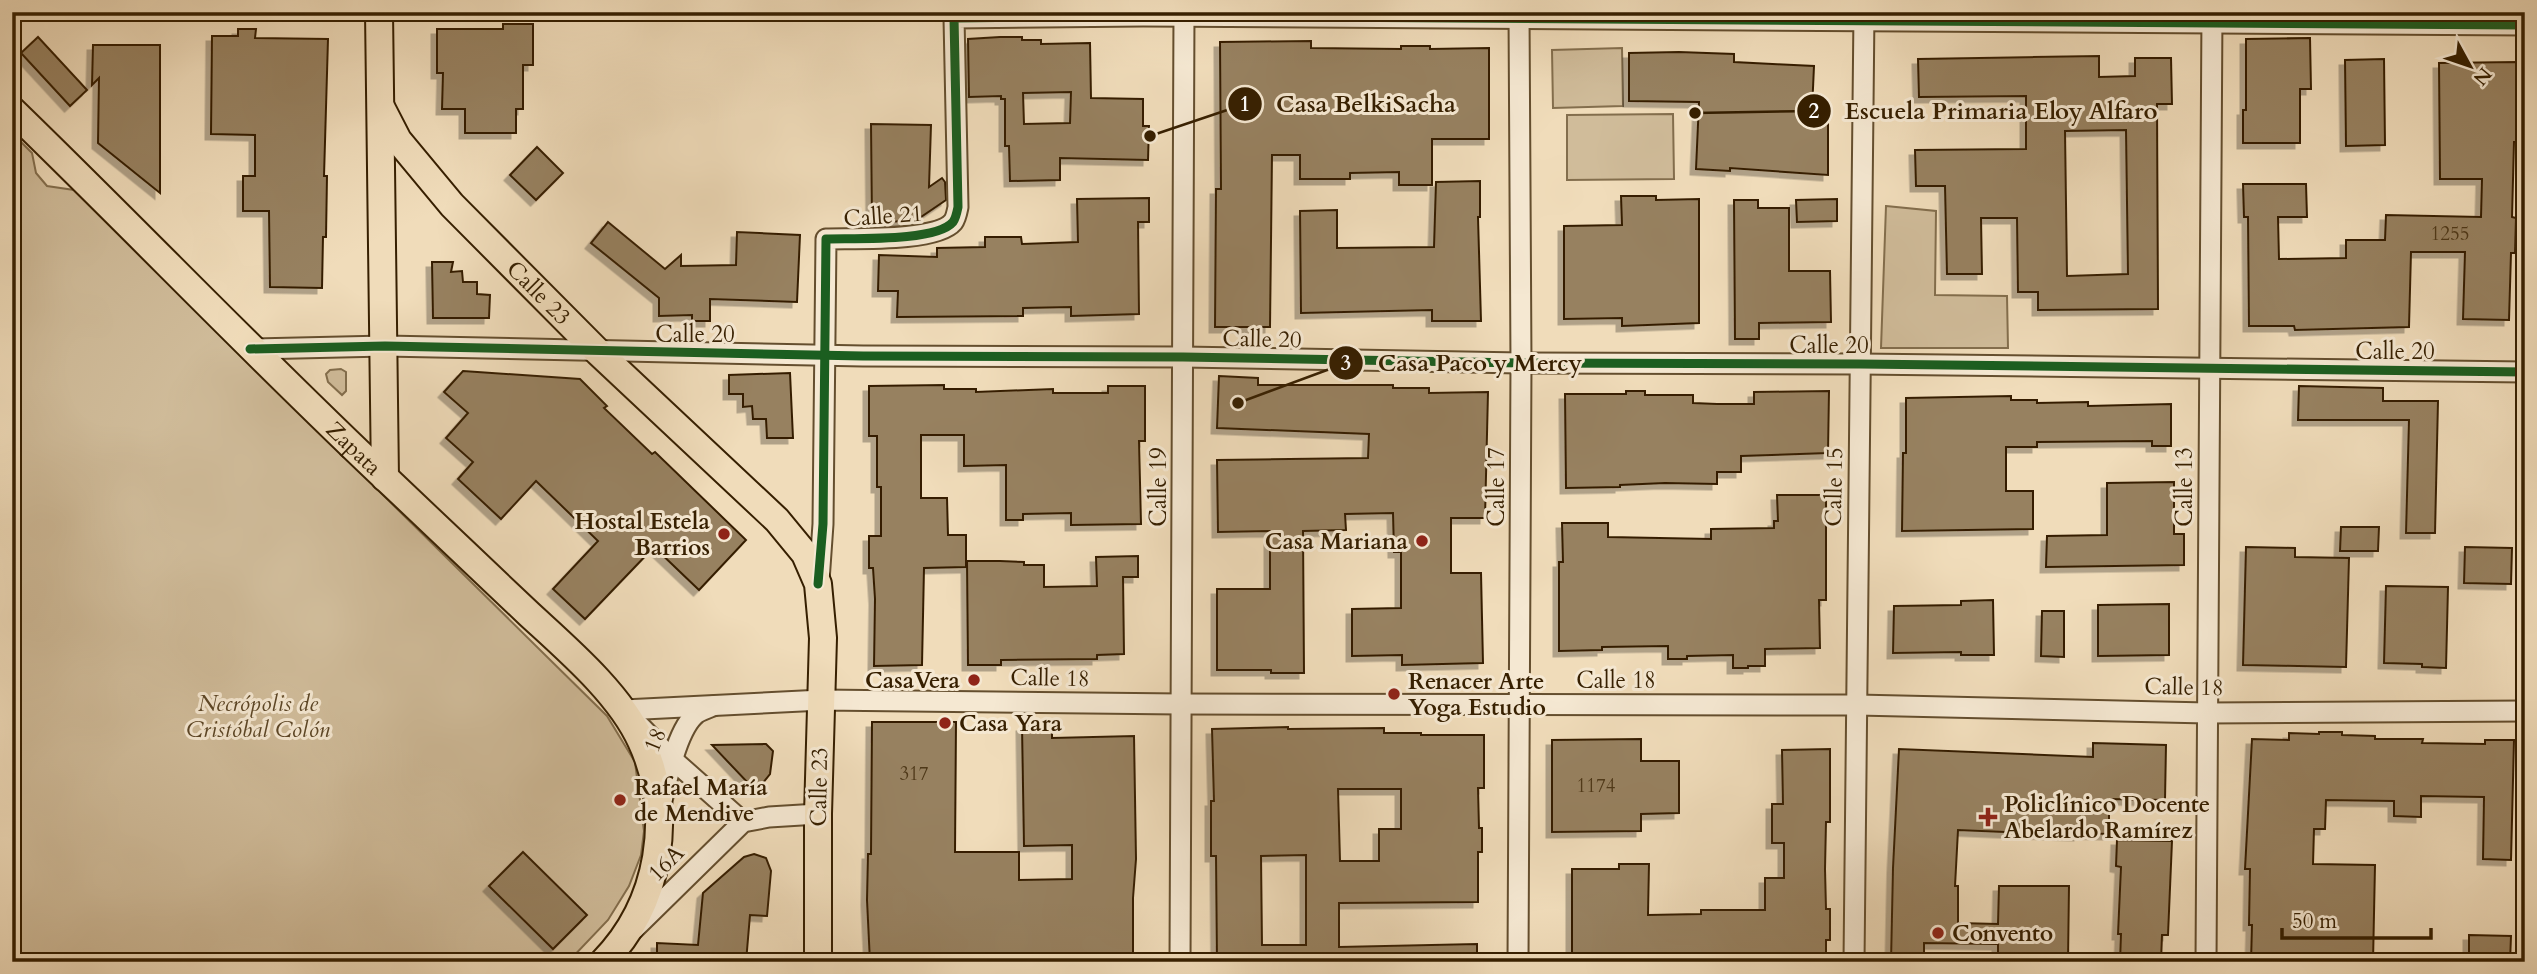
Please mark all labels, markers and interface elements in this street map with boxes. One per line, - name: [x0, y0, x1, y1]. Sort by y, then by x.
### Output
- north arrow: [2436, 32, 2506, 102]
- text: N: [2467, 62, 2498, 91]
- callout: Casa BelkiSacha: [1227, 81, 1470, 126]
- text: Casa BelkiSacha: [1276, 88, 1456, 121]
- callout: Escuela Primaria Eloy Alfaro: [1796, 88, 2172, 133]
- text: 1: [1240, 90, 1250, 119]
- text: Escuela Primaria Eloy Alfaro: [1845, 95, 2157, 128]
- text: 2: [1809, 97, 1820, 126]
- street label: Calle 21: [842, 198, 924, 234]
- house number: 1255: [2431, 221, 2469, 247]
- street label: Calle 23: [500, 253, 578, 332]
- street label: Calle 20: [655, 319, 735, 350]
- street label: Calle 20: [1222, 323, 1302, 355]
- street label: Calle 20: [1789, 330, 1869, 361]
- street label: Calle 20: [2355, 336, 2435, 367]
- callout: Casa Paco y Mercy: [1328, 340, 1596, 385]
- text: Casa Paco y Mercy: [1378, 347, 1583, 380]
- text: 3: [1341, 349, 1351, 378]
- street label: Zapata: [320, 414, 389, 482]
- street label: Calle 19: [1143, 447, 1174, 527]
- street label: Calle 17: [1481, 447, 1512, 527]
- street label: Calle 15: [1818, 447, 1850, 527]
- street label: Calle 13: [2169, 447, 2200, 527]
- place label: Hostal Estela Barrios: [575, 506, 711, 563]
- marker: Hostal Estela Barrios: [716, 526, 732, 542]
- place label: Casa Mariana: [1265, 526, 1409, 557]
- marker: Casa Mariana: [1414, 533, 1430, 549]
- street label: Calle 18: [1010, 662, 1090, 694]
- place label: CasaVera: [865, 665, 961, 696]
- street label: Calle 18: [1576, 665, 1656, 696]
- place label: Renacer Arte Yoga Estudio: [1408, 666, 1546, 723]
- street label: Calle 18: [2144, 671, 2224, 703]
- marker: CasaVera: [966, 672, 982, 688]
- marker: Renacer Arte Yoga Estudio: [1386, 686, 1402, 702]
- park label: Necrópolis de Cristóbal Colón: [186, 688, 331, 745]
- place label: Casa Yara: [959, 708, 1063, 739]
- marker: Casa Yara: [937, 715, 953, 731]
- street label: 18: [636, 723, 674, 757]
- street label: Calle 23: [803, 747, 835, 827]
- house number: 317: [899, 761, 929, 787]
- place label: Rafael María de Mendive: [634, 772, 768, 829]
- house number: 1174: [1577, 773, 1616, 799]
- place label: Policlínico Docente Abelardo Ramírez: [2004, 789, 2210, 846]
- marker: Rafael María de Mendive: [612, 792, 628, 808]
- marker: Policlínico Docente Abelardo Ramírez: [1978, 807, 1998, 827]
- street label: 16A: [641, 837, 692, 888]
- scale bar: [2282, 897, 2430, 941]
- text: 50 m: [2292, 907, 2337, 936]
- place label: Convento: [1952, 918, 2053, 949]
- marker: Convento: [1930, 925, 1946, 941]

